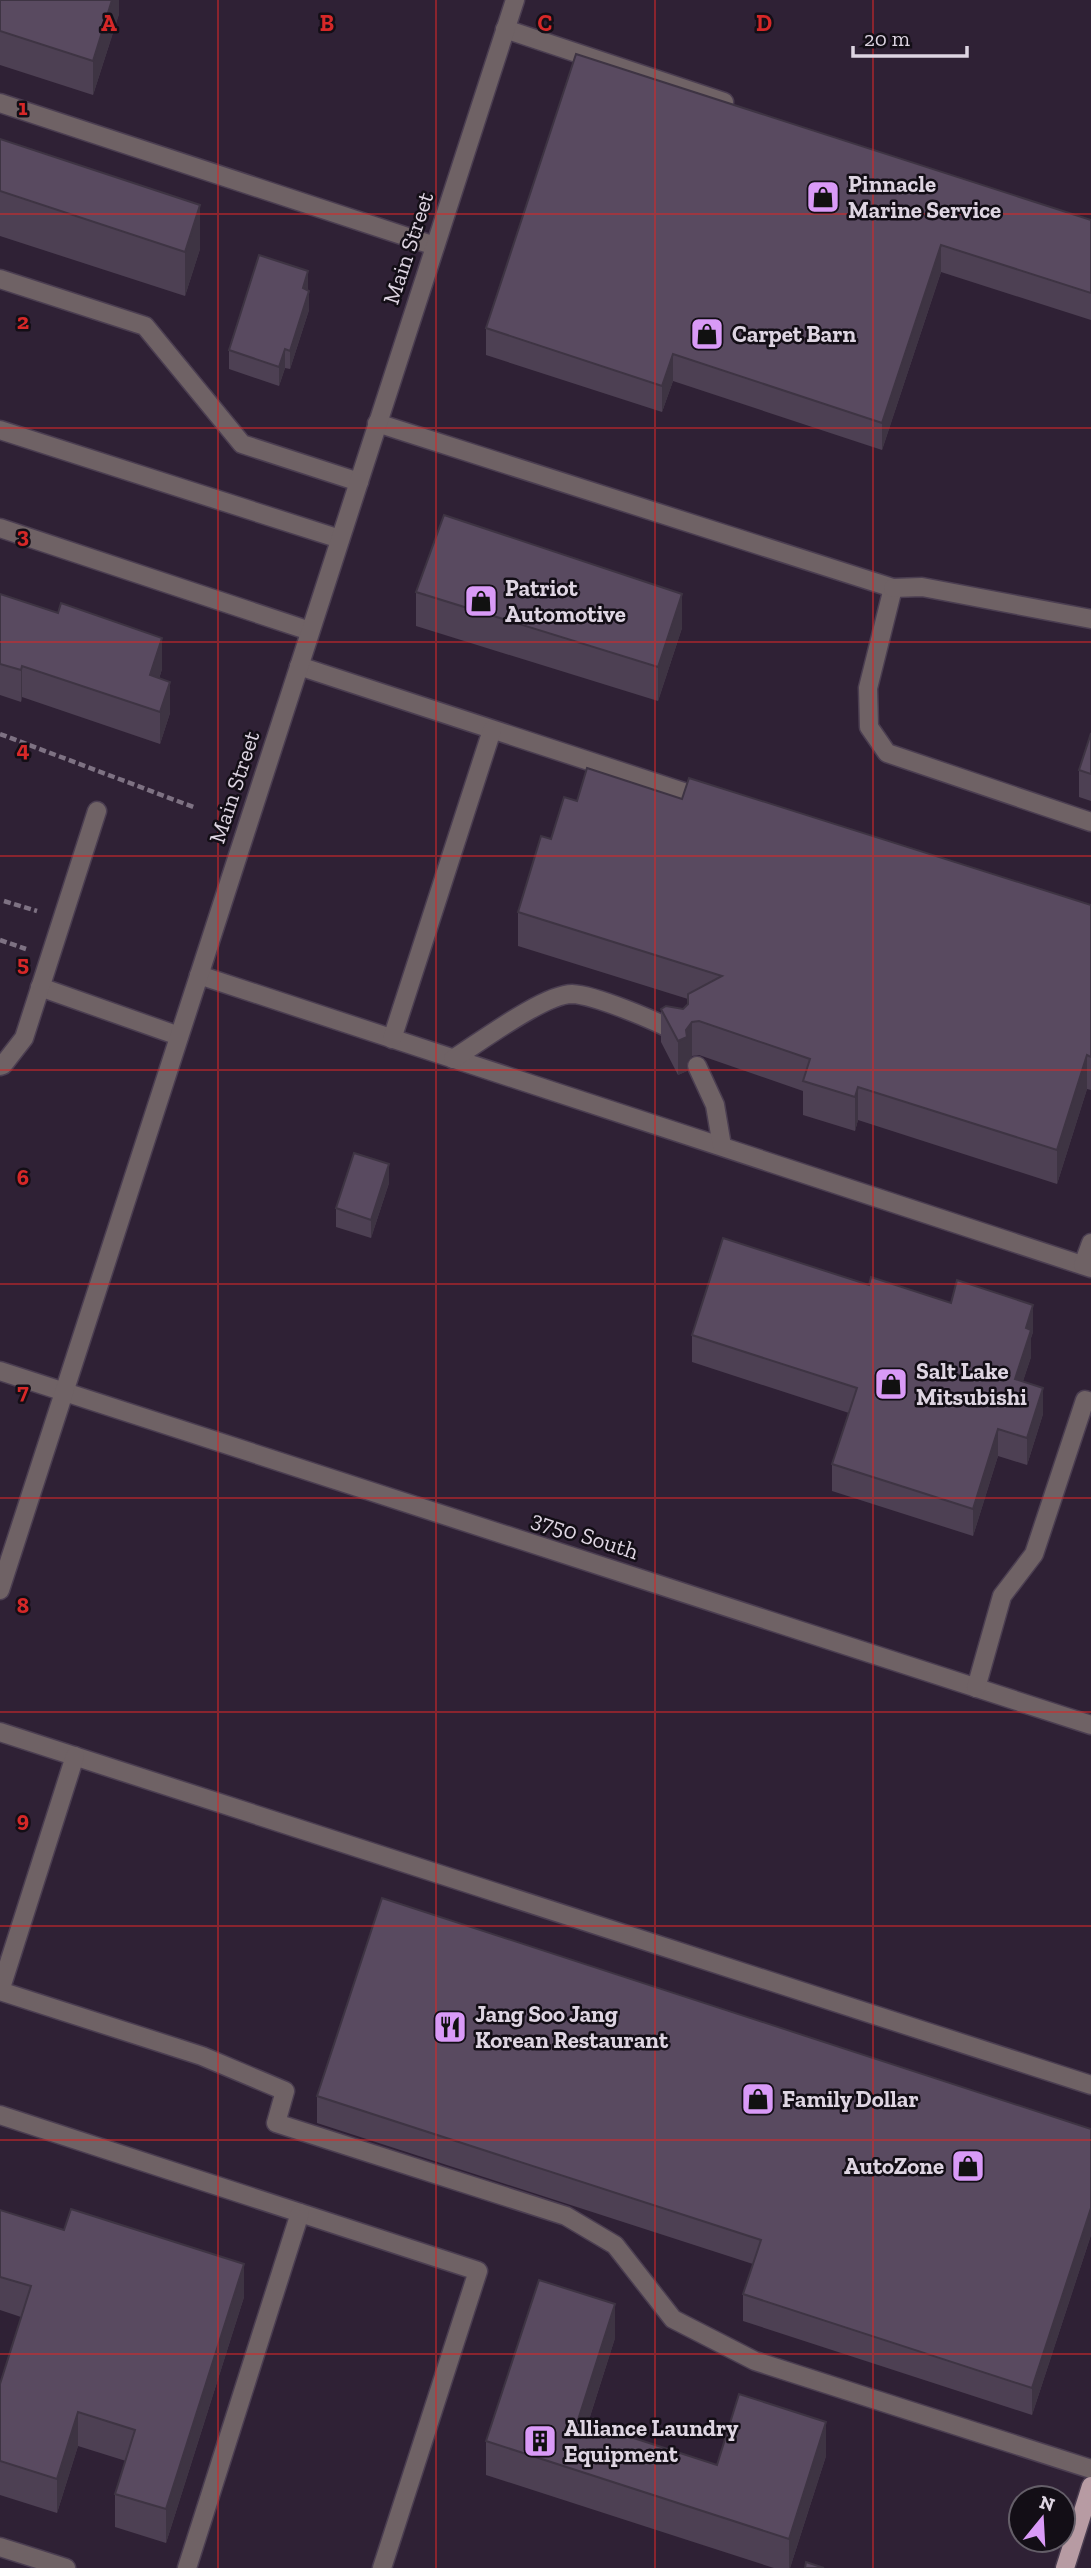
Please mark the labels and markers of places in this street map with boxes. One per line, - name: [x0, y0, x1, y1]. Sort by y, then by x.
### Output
- place label: Pinnacle Marine Service: [848, 170, 1001, 224]
- shop icon: Pinnacle Marine Service: [804, 178, 842, 216]
- shop icon: Carpet Barn: [688, 315, 726, 353]
- place label: Carpet Barn: [732, 320, 856, 348]
- place label: Patriot Automotive: [505, 574, 626, 628]
- shop icon: Patriot Automotive: [462, 582, 500, 620]
- place label: Salt Lake Mitsubishi: [916, 1357, 1027, 1411]
- shop icon: Salt Lake Mitsubishi: [872, 1365, 910, 1403]
- place label: Jang Soo Jang Korean Restaurant: [475, 2000, 669, 2054]
- restaurant icon: Jang Soo Jang Korean Restaurant: [431, 2008, 469, 2046]
- shop icon: Family Dollar: [739, 2080, 777, 2118]
- place label: Family Dollar: [782, 2085, 919, 2113]
- shop icon: AutoZone: [949, 2147, 987, 2185]
- place label: AutoZone: [844, 2152, 944, 2180]
- place label: Alliance Laundry Equipment: [564, 2414, 739, 2468]
- building icon: Alliance Laundry Equipment: [521, 2422, 559, 2460]

